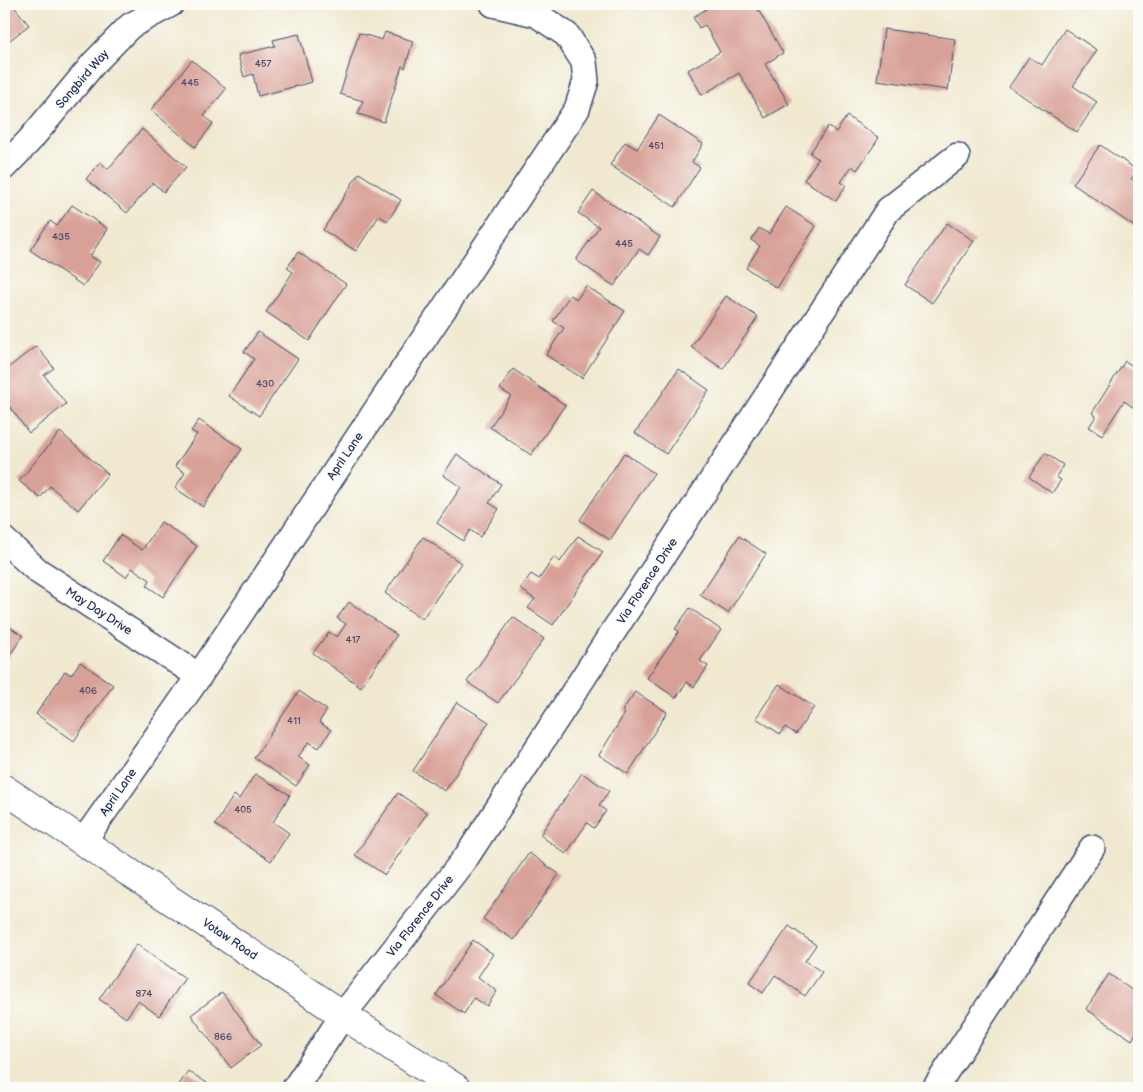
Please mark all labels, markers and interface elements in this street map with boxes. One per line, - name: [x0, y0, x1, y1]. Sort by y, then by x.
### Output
- street label: Songbird Way: [53, 46, 113, 112]
- house number: 457: [255, 58, 271, 70]
- house number: 445: [181, 77, 199, 89]
- house number: 451: [648, 140, 664, 152]
- house number: 435: [52, 231, 70, 243]
- house number: 445: [615, 238, 633, 250]
- house number: 430: [256, 378, 274, 390]
- street label: April Lane: [324, 429, 367, 483]
- street label: Via Florence Drive: [614, 535, 681, 627]
- street label: May Day Drive: [63, 584, 135, 639]
- house number: 417: [346, 634, 361, 646]
- house number: 406: [79, 685, 97, 697]
- house number: 411: [287, 715, 301, 727]
- street label: April Lane: [97, 766, 140, 819]
- house number: 405: [234, 804, 252, 816]
- street label: Via Florence Drive: [384, 872, 457, 960]
- street label: Votaw Road: [199, 915, 260, 963]
- house number: 874: [136, 988, 152, 1000]
- house number: 866: [214, 1031, 232, 1043]

